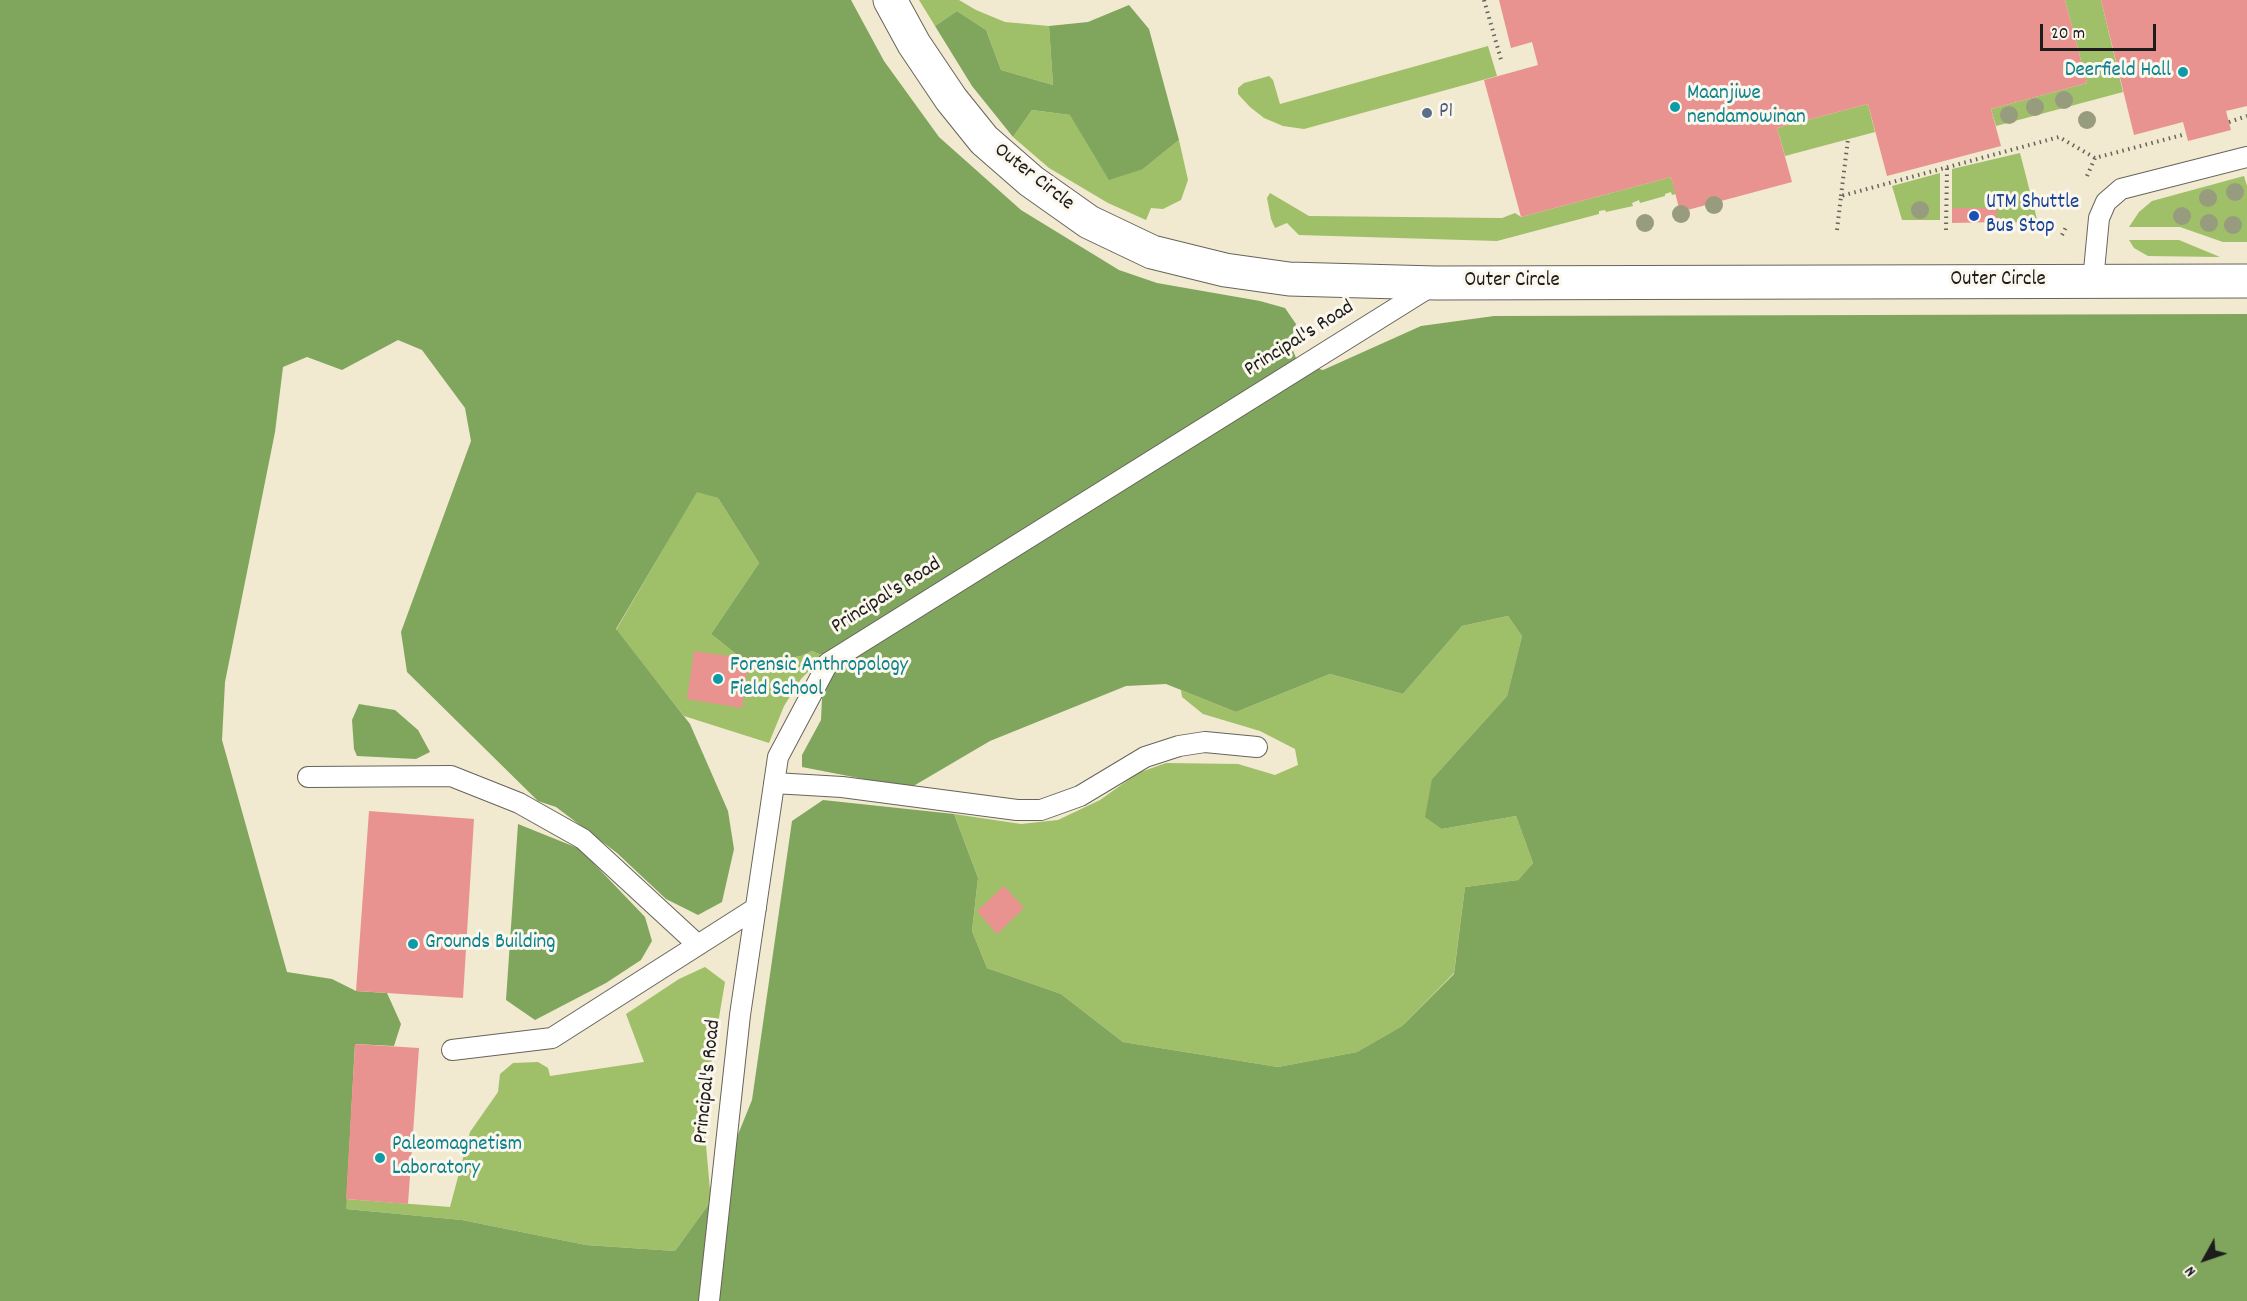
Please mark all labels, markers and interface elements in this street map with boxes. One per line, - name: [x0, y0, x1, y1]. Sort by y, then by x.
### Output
- scale bar: [2043, 12, 2158, 50]
- text: 20 m: [2051, 22, 2085, 47]
- place label: Deerfield Hall: [2065, 59, 2171, 85]
- marker: Deerfield Hall: [2176, 65, 2190, 79]
- place label: Maanjiwe nendamowinan: [1687, 82, 1806, 132]
- place label: P1: [1439, 100, 1453, 126]
- marker: Maanjiwe nendamowinan: [1668, 100, 1682, 114]
- marker: P1: [1420, 106, 1434, 120]
- street label: Outer Circle: [988, 139, 1078, 217]
- place label: UTM Shuttle Bus Stop: [1986, 191, 2079, 241]
- marker: UTM Shuttle Bus Stop: [1967, 209, 1981, 223]
- street label: Outer Circle: [1950, 268, 2046, 294]
- street label: Outer Circle: [1464, 269, 1560, 295]
- street label: Principal's Road: [1240, 296, 1360, 384]
- street label: Principal's Road: [827, 553, 947, 641]
- place label: Forensic Anthropology Field School: [730, 654, 908, 704]
- marker: Forensic Anthropology Field School: [711, 672, 725, 686]
- place label: Grounds Building: [425, 931, 555, 957]
- marker: Grounds Building: [406, 937, 420, 951]
- street label: Principal's Road: [690, 1019, 728, 1145]
- place label: Paleomagnetism Laboratory: [392, 1133, 522, 1183]
- marker: Paleomagnetism Laboratory: [373, 1151, 387, 1165]
- north arrow: [2175, 1229, 2235, 1289]
- text: N: [2179, 1260, 2202, 1281]

